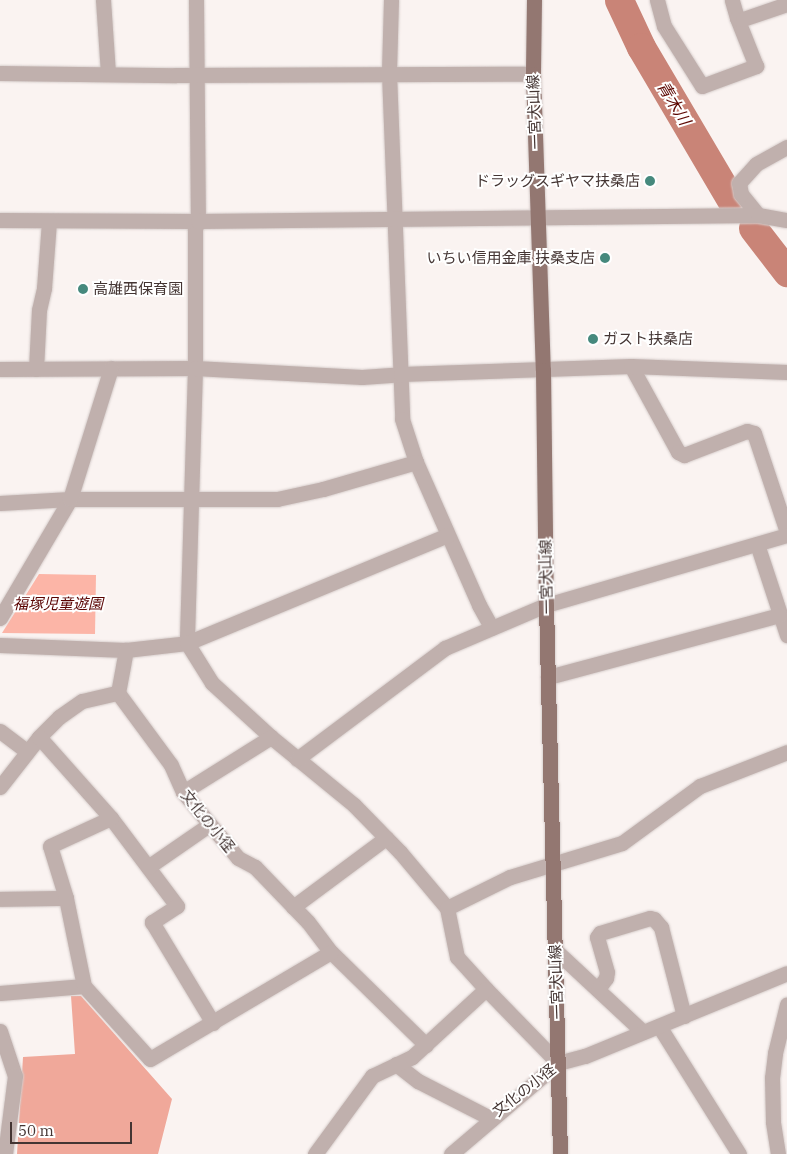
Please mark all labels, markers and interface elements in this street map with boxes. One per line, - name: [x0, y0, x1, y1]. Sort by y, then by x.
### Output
- street label: 一宮犬山線: [524, 74, 544, 150]
- water label: 青木川: [653, 77, 695, 129]
- place label: ドラッグスギヤマ扶桑店: [475, 172, 640, 190]
- marker: ドラッグスギヤマ扶桑店: [644, 175, 656, 187]
- place label: いちい信用金庫 扶桑支店: [427, 249, 595, 267]
- marker: いちい信用金庫 扶桑支店: [599, 252, 611, 264]
- place label: 高雄西保育園: [93, 280, 183, 298]
- marker: 高雄西保育園: [77, 283, 89, 295]
- place label: ガスト扶桑店: [603, 330, 693, 348]
- marker: ガスト扶桑店: [587, 333, 599, 345]
- street label: 一宮犬山線: [536, 539, 556, 615]
- park label: 福塚児童遊園: [13, 595, 103, 613]
- street label: 文化の小径: [177, 786, 239, 856]
- street label: 一宮犬山線: [546, 944, 566, 1020]
- street label: 文化の小径: [489, 1060, 559, 1120]
- scale bar: [12, 1112, 135, 1144]
- text: 50 m: [18, 1121, 54, 1140]

